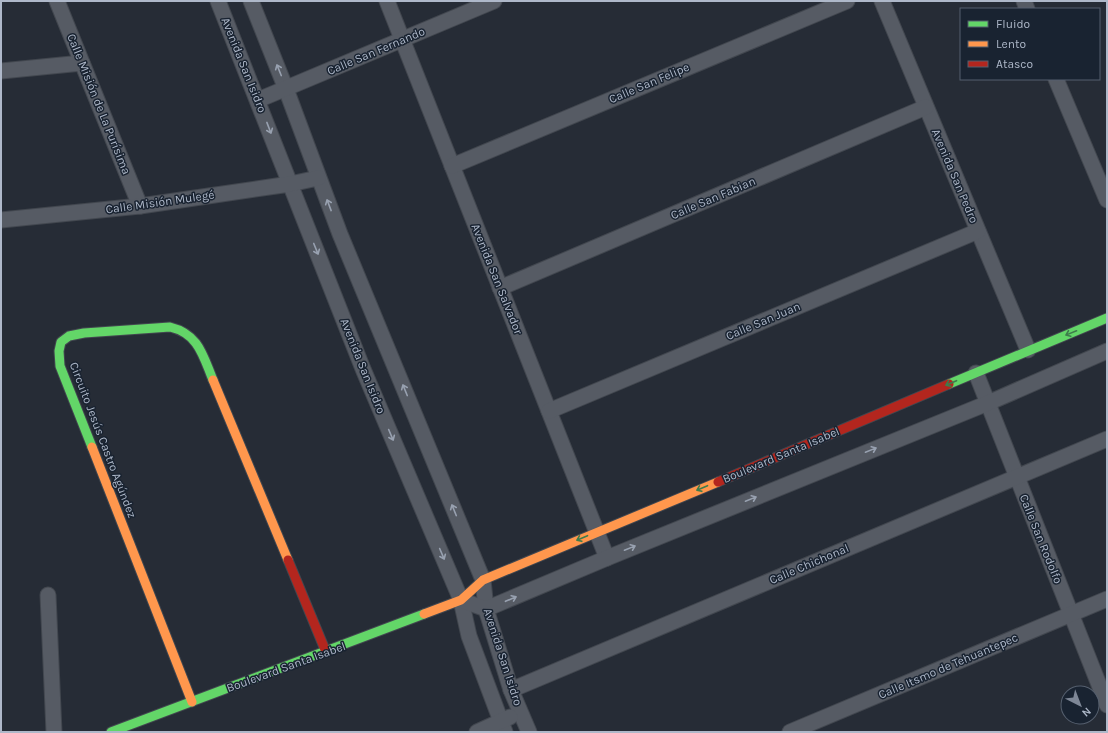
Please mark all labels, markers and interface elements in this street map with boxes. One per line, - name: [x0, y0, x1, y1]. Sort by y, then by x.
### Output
- legend: [960, 8, 1100, 80]
- street label: Avenida San Isidro: [219, 15, 269, 115]
- text: Fluido: [996, 17, 1030, 31]
- street label: Calle San Fernando: [325, 24, 427, 78]
- street label: Calle Misión de La Purísima: [64, 32, 134, 176]
- text: Lento: [996, 37, 1026, 51]
- text: Atasco: [996, 57, 1033, 71]
- street label: Calle San Felipe: [607, 60, 691, 106]
- one-way arrow: [274, 65, 282, 77]
- one-way arrow: [265, 122, 273, 134]
- street label: Avenida San Pedro: [929, 127, 981, 225]
- street label: Calle San Fabian: [668, 174, 758, 222]
- street label: Calle Misión Mulegé: [105, 187, 215, 217]
- one-way arrow: [325, 199, 332, 211]
- street label: Avenida San Salvador: [468, 222, 526, 337]
- one-way arrow: [312, 243, 320, 255]
- street label: Calle San Juan: [724, 299, 802, 343]
- street label: Avenida San Isidro: [338, 316, 388, 416]
- one-way arrow: [1065, 330, 1077, 338]
- street label: Circuito Jesús Castro Agúndez: [67, 360, 139, 520]
- one-way arrow: [945, 380, 957, 387]
- one-way arrow: [400, 384, 408, 396]
- street label: Boulevard Santa Isabel: [720, 424, 842, 486]
- one-way arrow: [388, 428, 395, 440]
- one-way arrow: [865, 446, 877, 454]
- one-way arrow: [696, 485, 708, 492]
- street label: Calle San Rodolfo: [1017, 492, 1065, 586]
- one-way arrow: [744, 495, 756, 503]
- one-way arrow: [450, 505, 458, 517]
- one-way arrow: [577, 535, 589, 543]
- street label: Calle Chichonal: [767, 541, 851, 587]
- one-way arrow: [624, 544, 636, 552]
- one-way arrow: [438, 548, 446, 560]
- one-way arrow: [504, 595, 516, 602]
- street label: Avenida San Isidro: [481, 607, 525, 707]
- street label: Calle Itsmo de Tehuantepec: [876, 630, 1020, 702]
- street label: Boulevard Santa Isabel: [225, 639, 347, 695]
- north arrow: [1060, 685, 1100, 725]
- text: N: [1079, 705, 1094, 720]

